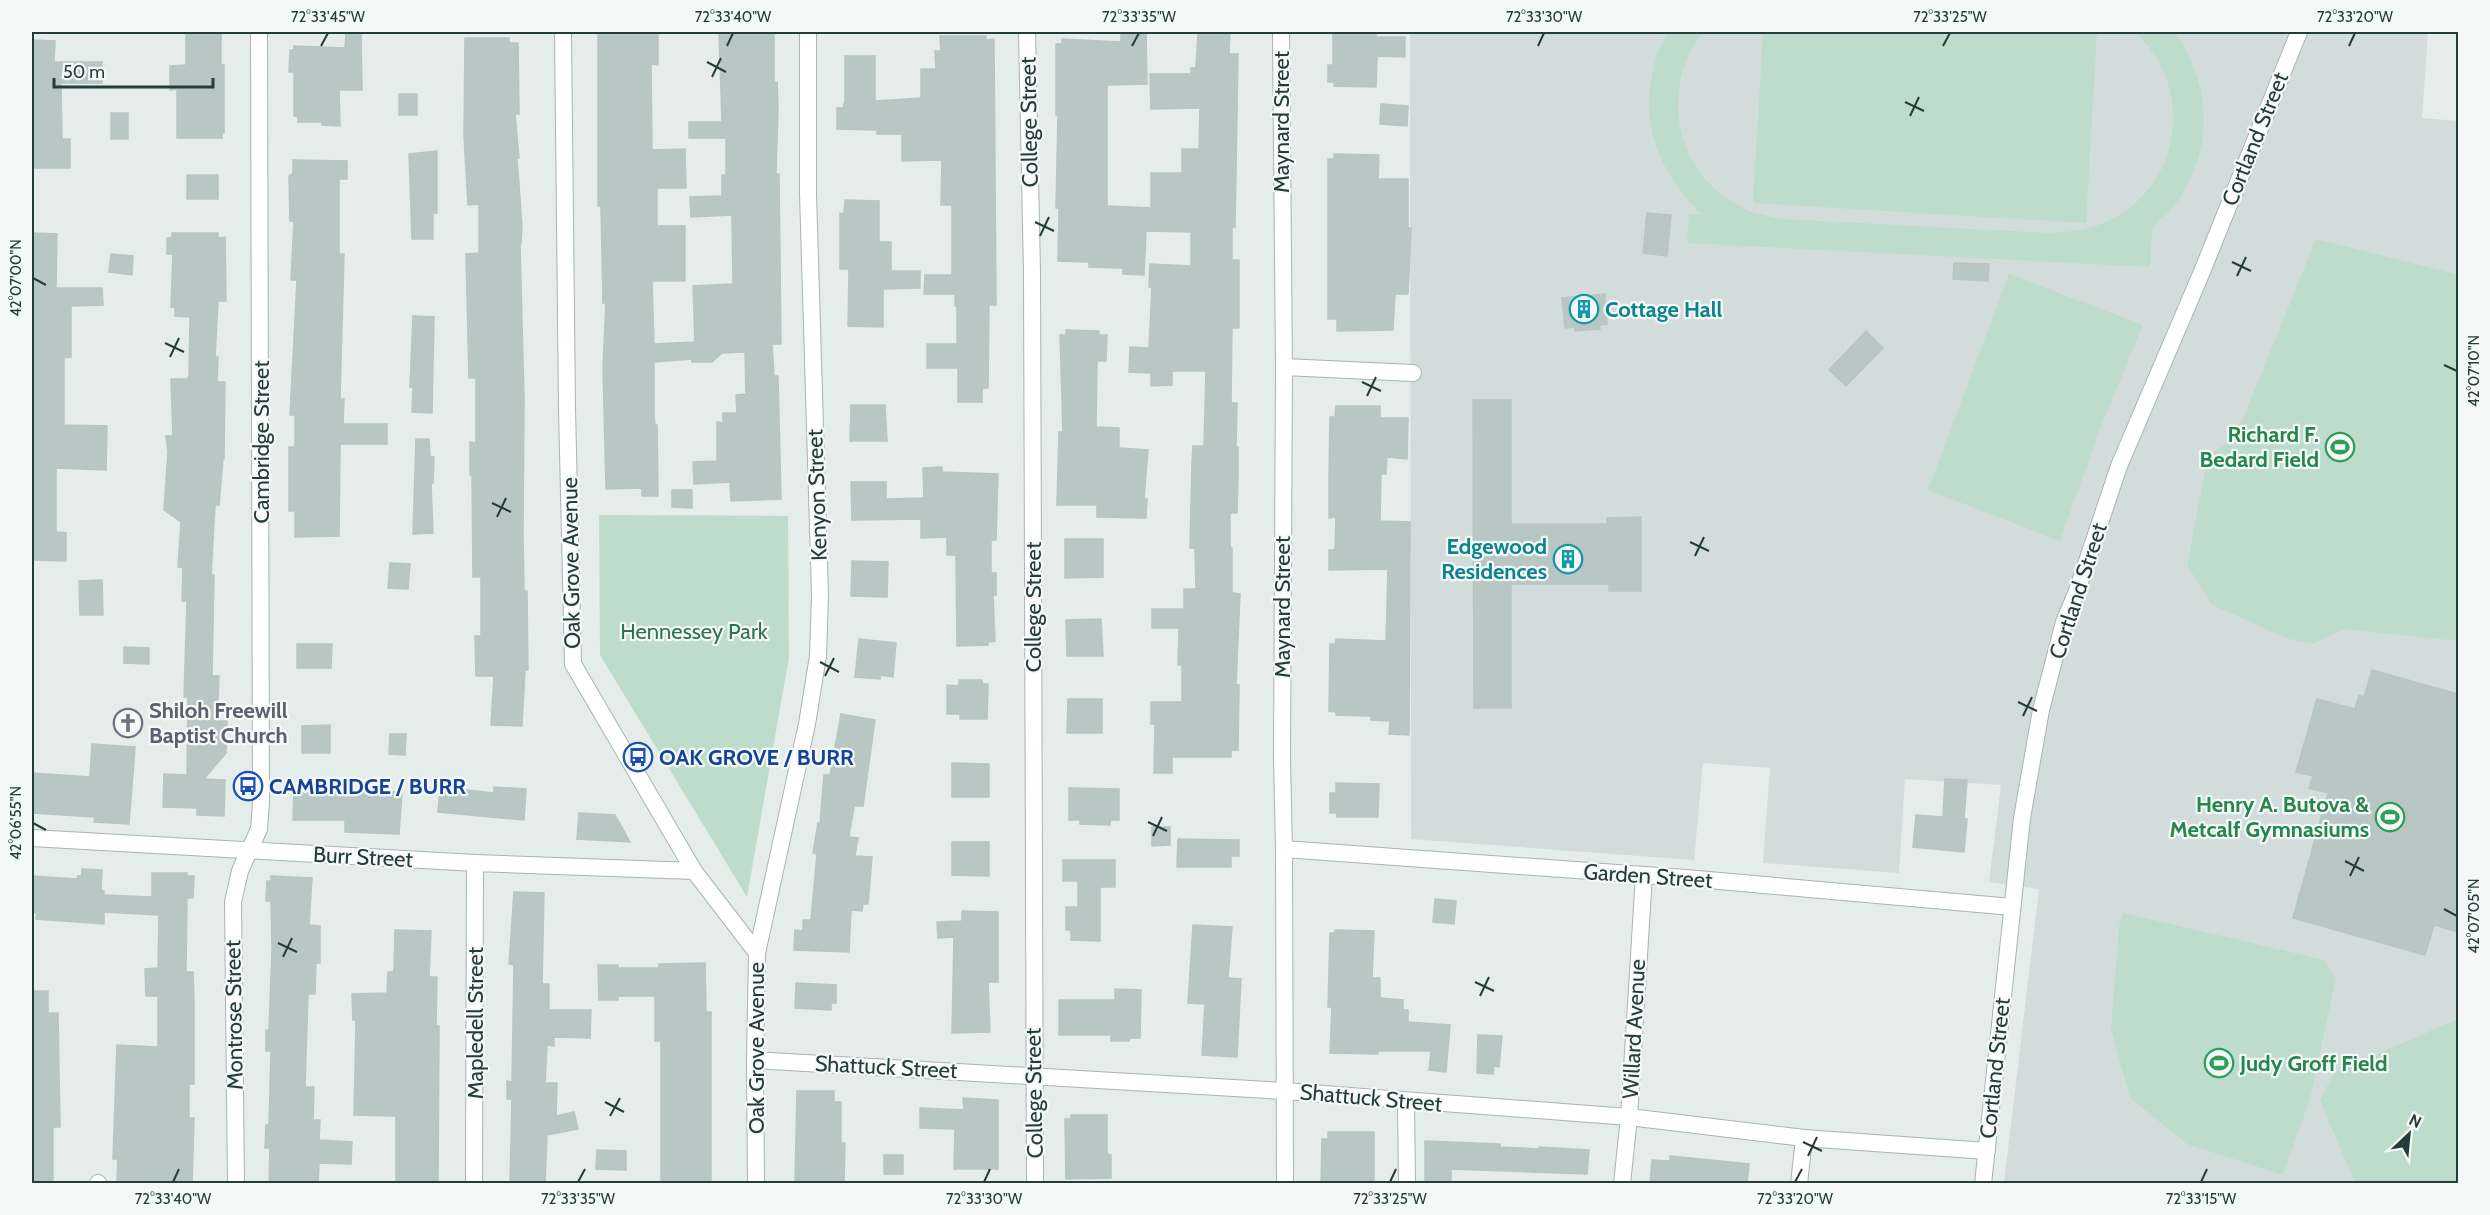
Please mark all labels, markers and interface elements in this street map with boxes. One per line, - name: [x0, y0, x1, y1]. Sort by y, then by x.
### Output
- text: 72°33'45"W: [291, 8, 366, 26]
- text: 72°33'40"W: [695, 8, 772, 26]
- text: 72°33'35"W: [1102, 8, 1177, 26]
- text: 72°33'30"W: [1506, 8, 1583, 26]
- text: 72°33'25"W: [1913, 8, 1988, 26]
- text: 72°33'20"W: [2317, 8, 2394, 26]
- street label: Maynard Street: [1268, 50, 1295, 193]
- scale bar: [54, 51, 213, 89]
- street label: College Street: [1014, 56, 1044, 188]
- text: 50 m: [63, 61, 105, 83]
- street label: Cortland Street: [2216, 68, 2294, 210]
- text: 42°07'00"N: [7, 239, 25, 317]
- building icon: Cottage Hall: [1568, 293, 1600, 325]
- place label: Cottage Hall: [1605, 296, 1722, 323]
- text: 42°07'10"N: [2465, 335, 2483, 407]
- street label: Cambridge Street: [248, 360, 275, 524]
- place label: Richard F. Bedard Field: [2200, 421, 2319, 473]
- street label: Kenyon Street: [801, 428, 833, 561]
- sports icon: Richard F. Bedard Field: [2324, 431, 2356, 463]
- street label: Oak Grove Avenue: [556, 477, 586, 649]
- street label: Cortland Street: [2043, 519, 2113, 662]
- place label: Edgewood Residences: [1441, 533, 1547, 585]
- street label: Maynard Street: [1269, 535, 1296, 678]
- street label: College Street: [1020, 541, 1047, 672]
- building icon: Edgewood Residences: [1552, 543, 1584, 575]
- park label: Hennessey Park: [620, 618, 768, 645]
- place label: Shiloh Freewill Baptist Church: [149, 697, 288, 749]
- church icon: Shiloh Freewill Baptist Church: [112, 707, 144, 739]
- bus stop icon: OAK GROVE / BURR: [622, 741, 654, 773]
- place label: OAK GROVE / BURR: [659, 744, 854, 771]
- bus stop icon: CAMBRIDGE / BURR: [232, 770, 264, 802]
- place label: CAMBRIDGE / BURR: [269, 773, 466, 800]
- text: 42°06'55"N: [7, 786, 25, 860]
- place label: Henry A. Butova & Metcalf Gymnasiums: [2169, 791, 2369, 843]
- sports icon: Henry A. Butova & Metcalf Gymnasiums: [2374, 801, 2406, 833]
- street label: Burr Street: [312, 841, 414, 873]
- street label: Garden Street: [1583, 858, 1714, 894]
- text: 42°07'05"N: [2465, 878, 2483, 954]
- street label: Montrose Street: [219, 939, 249, 1090]
- street label: Mapledell Street: [462, 946, 489, 1099]
- street label: Willard Avenue: [1617, 958, 1651, 1100]
- street label: Oak Grove Avenue: [743, 962, 770, 1134]
- street label: Cortland Street: [1974, 996, 2016, 1140]
- street label: College Street: [1019, 1027, 1049, 1159]
- sports icon: Judy Groff Field: [2203, 1047, 2235, 1079]
- street label: Shattuck Street: [814, 1050, 959, 1084]
- place label: Judy Groff Field: [2239, 1050, 2388, 1077]
- street label: Shattuck Street: [1299, 1078, 1444, 1118]
- north arrow: [2379, 1104, 2439, 1164]
- text: N: [2406, 1110, 2425, 1132]
- text: 72°33'40"W: [135, 1190, 212, 1208]
- text: 72°33'35"W: [541, 1190, 616, 1208]
- text: 72°33'30"W: [946, 1190, 1023, 1208]
- text: 72°33'25"W: [1353, 1190, 1428, 1208]
- text: 72°33'20"W: [1757, 1190, 1834, 1208]
- text: 72°33'15"W: [2166, 1190, 2237, 1208]

